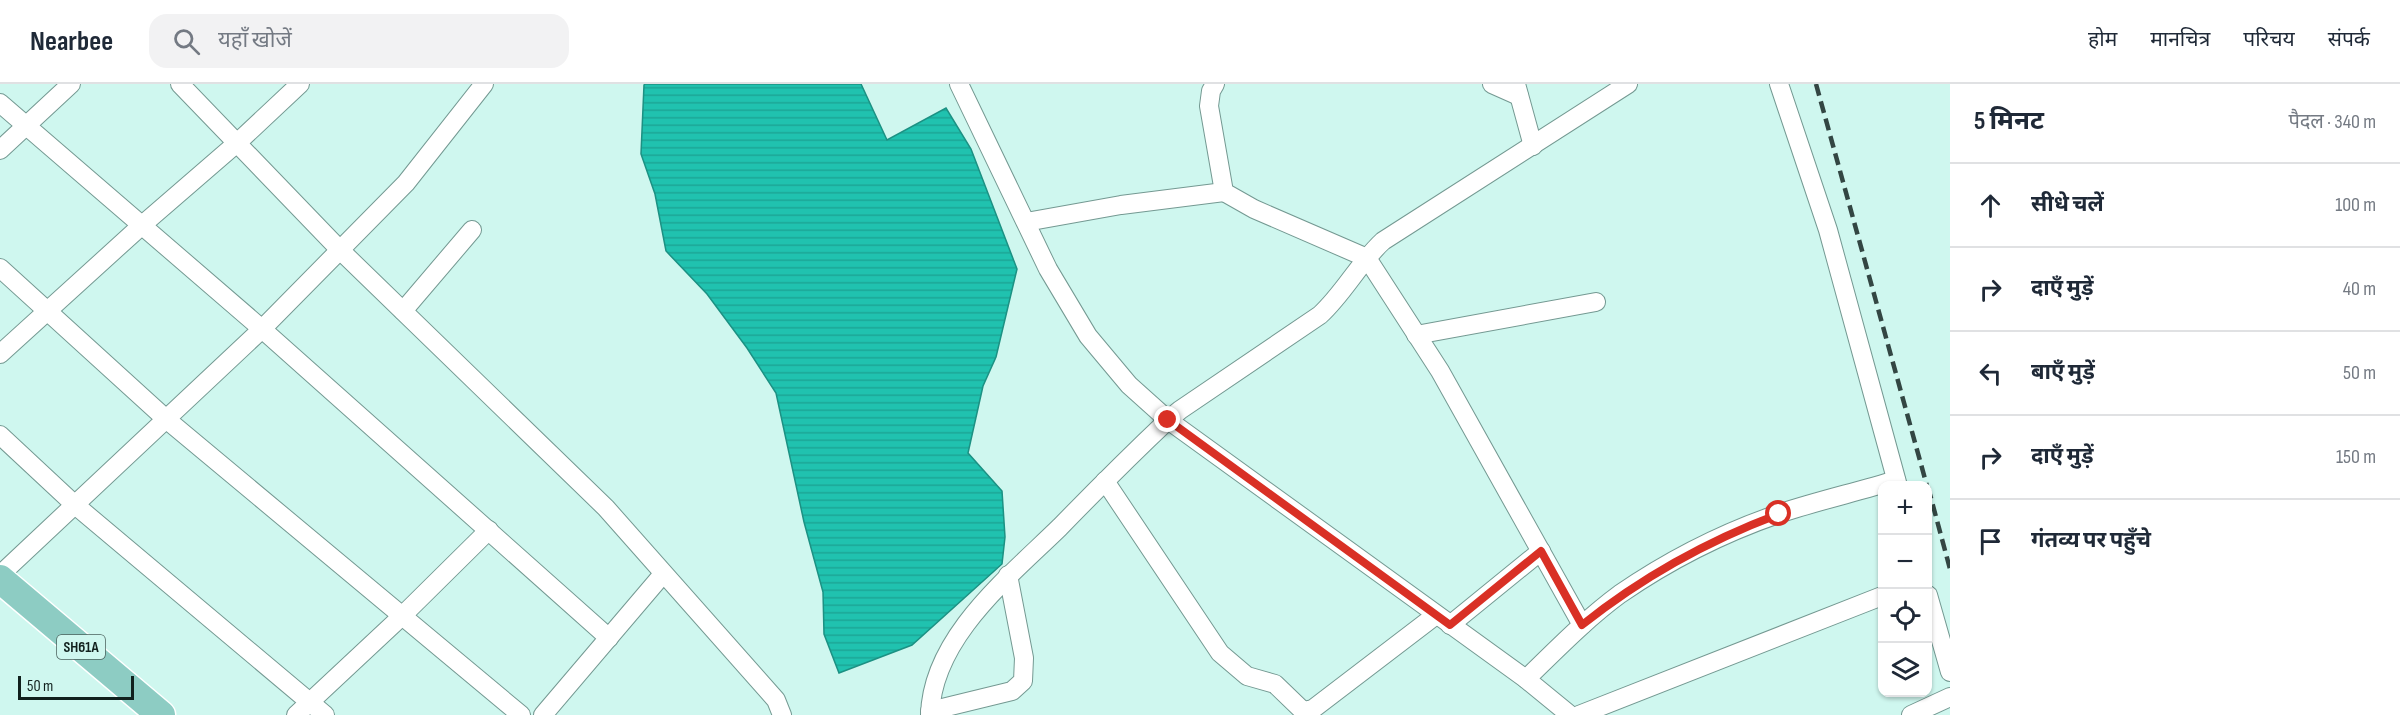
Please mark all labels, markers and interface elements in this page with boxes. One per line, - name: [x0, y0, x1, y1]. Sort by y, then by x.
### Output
- search box: [149, 14, 569, 68]
- text: Nearbee: [30, 25, 113, 58]
- icon: search: [170, 25, 203, 58]
- text: यहाँ खोजें: [218, 27, 292, 54]
- text: होम: [2088, 27, 2117, 52]
- text: मानचित्र: [2150, 27, 2210, 52]
- text: परिचय: [2243, 27, 2295, 52]
- text: संपर्क: [2328, 27, 2370, 52]
- text: 5 मिनट: [1974, 106, 2044, 137]
- text: पैदल · 340 m: [2288, 110, 2376, 134]
- icon: ahead: [1974, 189, 2007, 222]
- text: सीधे चलें: [2031, 191, 2104, 218]
- text: 100 m: [2335, 193, 2376, 217]
- icon: right: [1974, 273, 2007, 306]
- text: दाएँ मुड़ें: [2031, 275, 2094, 302]
- text: 40 m: [2343, 277, 2376, 301]
- icon: left: [1974, 357, 2007, 390]
- text: बाएँ मुड़ें: [2031, 359, 2095, 386]
- text: 50 m: [2343, 361, 2376, 385]
- route end: [1154, 406, 1180, 432]
- icon: right: [1974, 441, 2007, 474]
- text: दाएँ मुड़ें: [2031, 443, 2094, 470]
- text: 150 m: [2336, 445, 2376, 469]
- map controls: [1878, 481, 1932, 697]
- button: +: [1878, 481, 1932, 535]
- route start: [1765, 500, 1791, 526]
- icon: arrive: [1974, 525, 2007, 558]
- text: गंतव्य पर पहुँचे: [2031, 527, 2151, 554]
- button: −: [1878, 535, 1932, 589]
- button: locate: [1878, 589, 1932, 643]
- road number: SH61A: [57, 635, 105, 659]
- button: layers: [1878, 643, 1932, 697]
- scale bar: [18, 673, 134, 700]
- text: 50 m: [27, 677, 53, 696]

